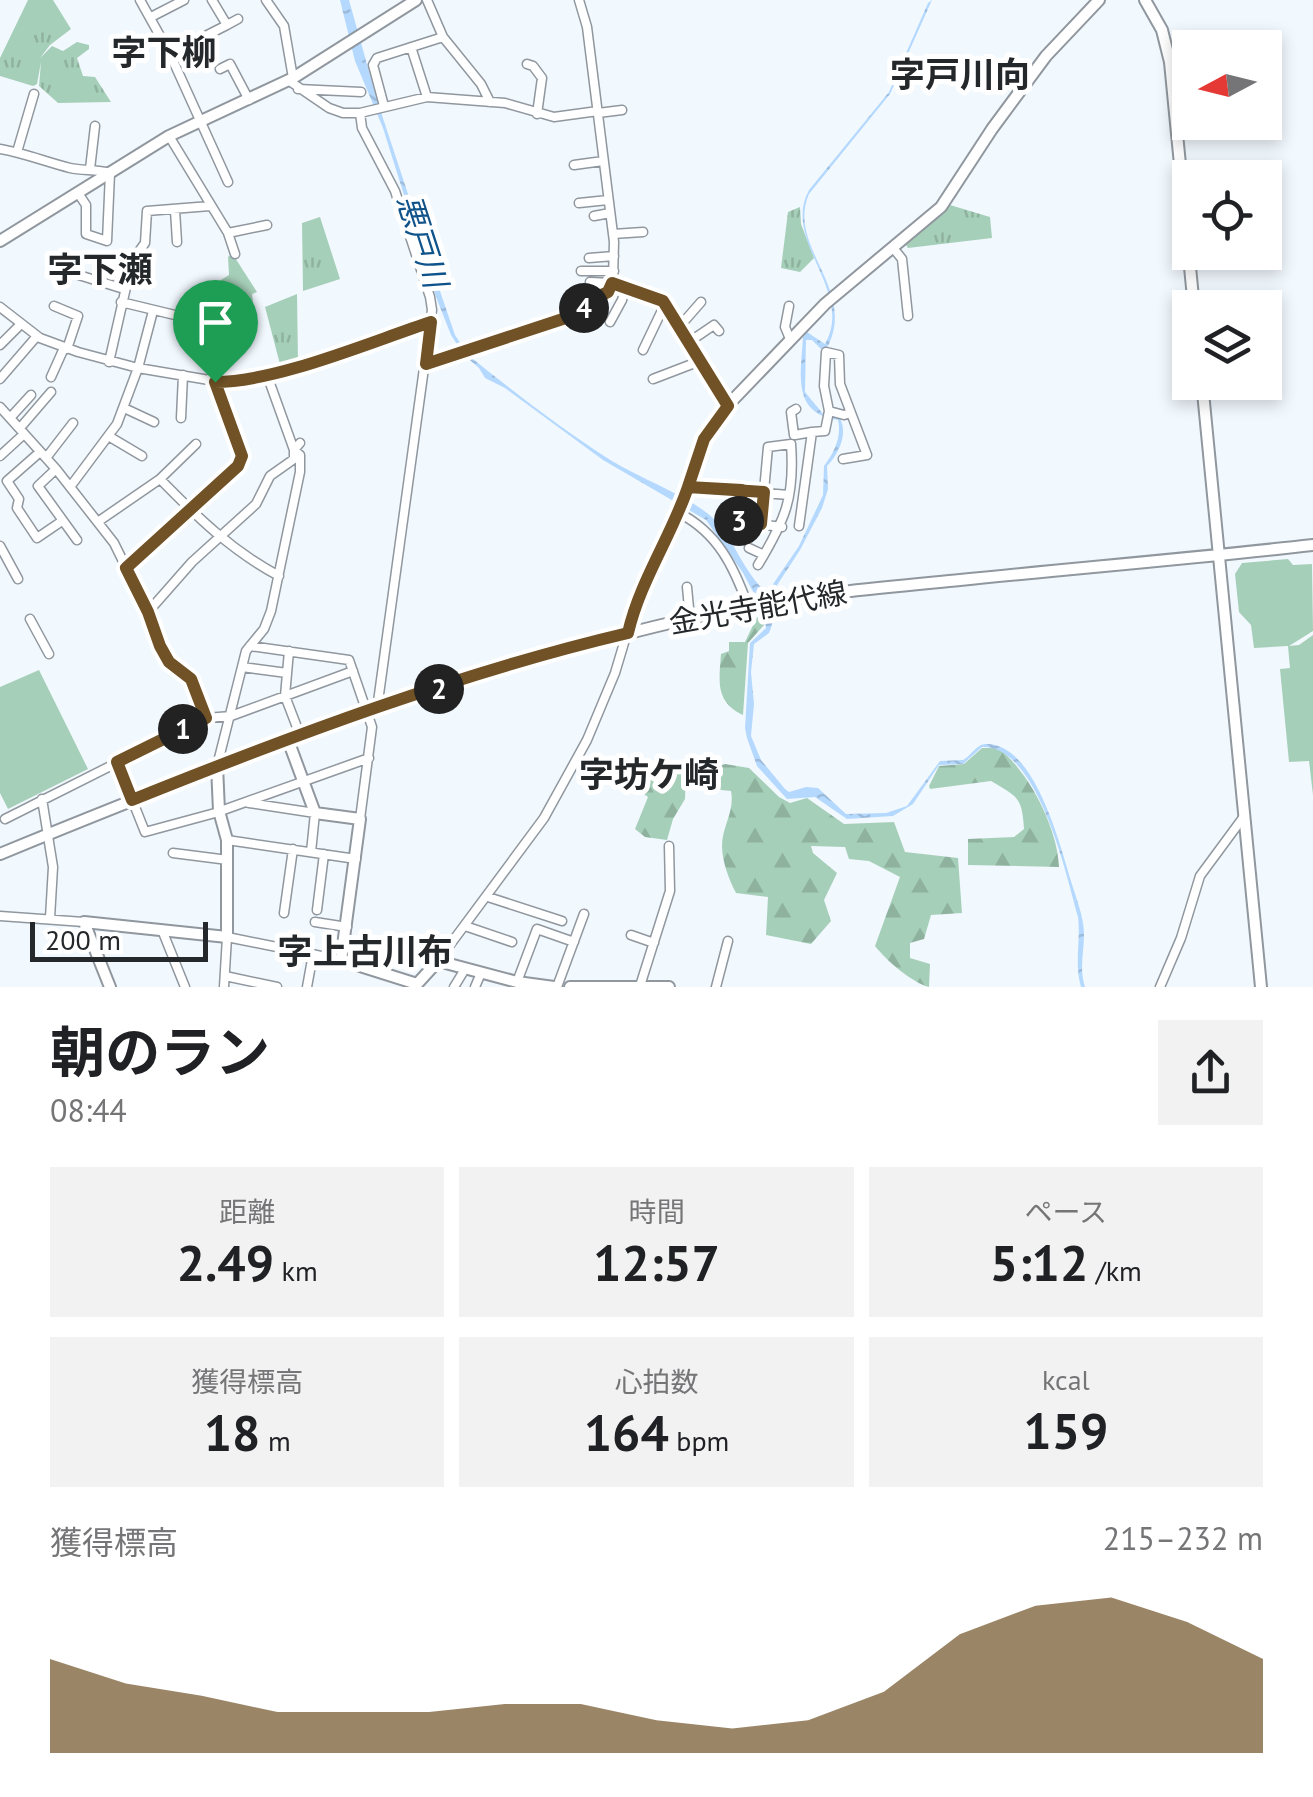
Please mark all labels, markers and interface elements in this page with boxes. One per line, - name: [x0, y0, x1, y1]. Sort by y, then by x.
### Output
- district label: 字下柳: [111, 29, 217, 75]
- north arrow: [1172, 30, 1282, 140]
- map controls: [1172, 30, 1282, 400]
- district label: 字戸川向: [890, 51, 1030, 97]
- button: locate: [1172, 160, 1282, 270]
- water label: 悪戸川: [388, 189, 459, 296]
- district label: 字下瀬: [47, 246, 153, 292]
- pin: [173, 280, 258, 383]
- pin: 4: [559, 283, 609, 333]
- text: 4: [576, 289, 592, 326]
- button: layers: [1172, 290, 1282, 400]
- icon: arrive: [188, 295, 243, 350]
- pin: 3: [714, 496, 764, 546]
- text: 3: [731, 502, 747, 539]
- street label: 金光寺能代線: [666, 572, 850, 641]
- pin: 2: [414, 664, 464, 714]
- text: 2: [431, 670, 447, 707]
- pin: 1: [158, 704, 208, 754]
- text: 1: [175, 710, 191, 747]
- district label: 字坊ケ崎: [579, 751, 719, 797]
- scale bar: [30, 917, 208, 961]
- text: 200 m: [45, 921, 121, 958]
- district label: 字上古川布: [277, 928, 453, 974]
- text: 朝のラン: [50, 1016, 270, 1087]
- button: share: [1158, 1020, 1263, 1125]
- text: 08:44: [50, 1089, 127, 1131]
- text: 距離: [219, 1193, 275, 1230]
- text: 時間: [628, 1193, 685, 1230]
- text: ペース: [1025, 1193, 1107, 1230]
- text: 2.49: [177, 1230, 274, 1295]
- text: 12:57: [593, 1230, 720, 1295]
- text: 5:12: [990, 1230, 1088, 1295]
- text: km: [274, 1252, 318, 1289]
- text: /km: [1088, 1252, 1142, 1289]
- text: kcal: [1042, 1361, 1090, 1398]
- text: 獲得標高: [191, 1363, 303, 1400]
- text: 心拍数: [614, 1363, 699, 1400]
- text: 159: [1023, 1398, 1108, 1463]
- text: 18: [204, 1400, 260, 1465]
- text: 164: [584, 1400, 669, 1465]
- text: m: [260, 1422, 291, 1459]
- text: bpm: [669, 1422, 729, 1459]
- text: 215–232 m: [1103, 1517, 1263, 1559]
- text: 獲得標高: [50, 1521, 178, 1563]

